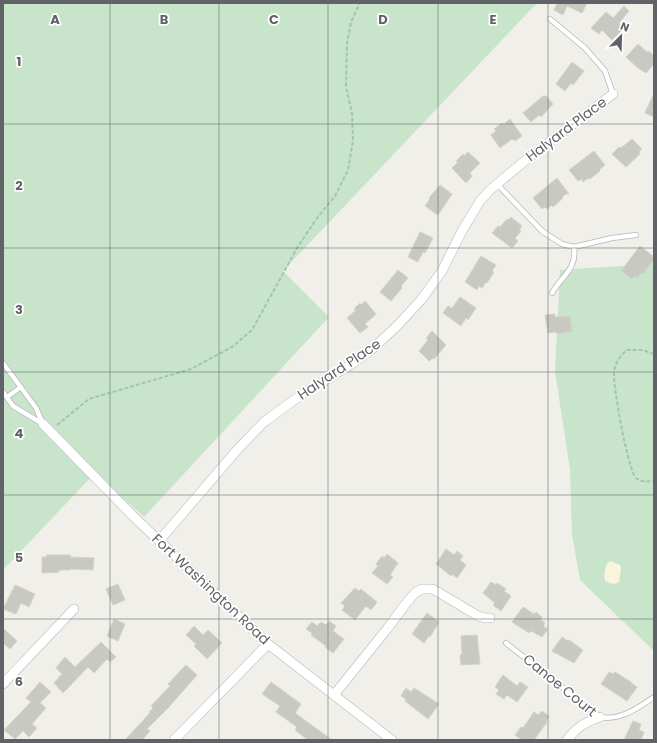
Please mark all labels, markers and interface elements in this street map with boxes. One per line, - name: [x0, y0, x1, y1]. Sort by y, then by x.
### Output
- text: A: [50, 10, 60, 29]
- text: B: [160, 10, 169, 29]
- text: C: [269, 10, 279, 29]
- text: D: [378, 10, 388, 29]
- text: E: [489, 10, 497, 29]
- north arrow: [601, 16, 641, 56]
- text: N: [618, 18, 632, 36]
- text: 1: [17, 52, 21, 71]
- street label: Halyard Place: [521, 92, 611, 166]
- text: 2: [15, 176, 23, 195]
- text: 3: [15, 300, 23, 319]
- street label: Halyard Place: [293, 334, 385, 404]
- text: 4: [15, 424, 24, 443]
- street label: Fort Washington Road: [148, 529, 274, 649]
- text: 5: [15, 548, 23, 567]
- street label: Canoe Court: [519, 649, 601, 721]
- text: 6: [15, 672, 23, 691]

